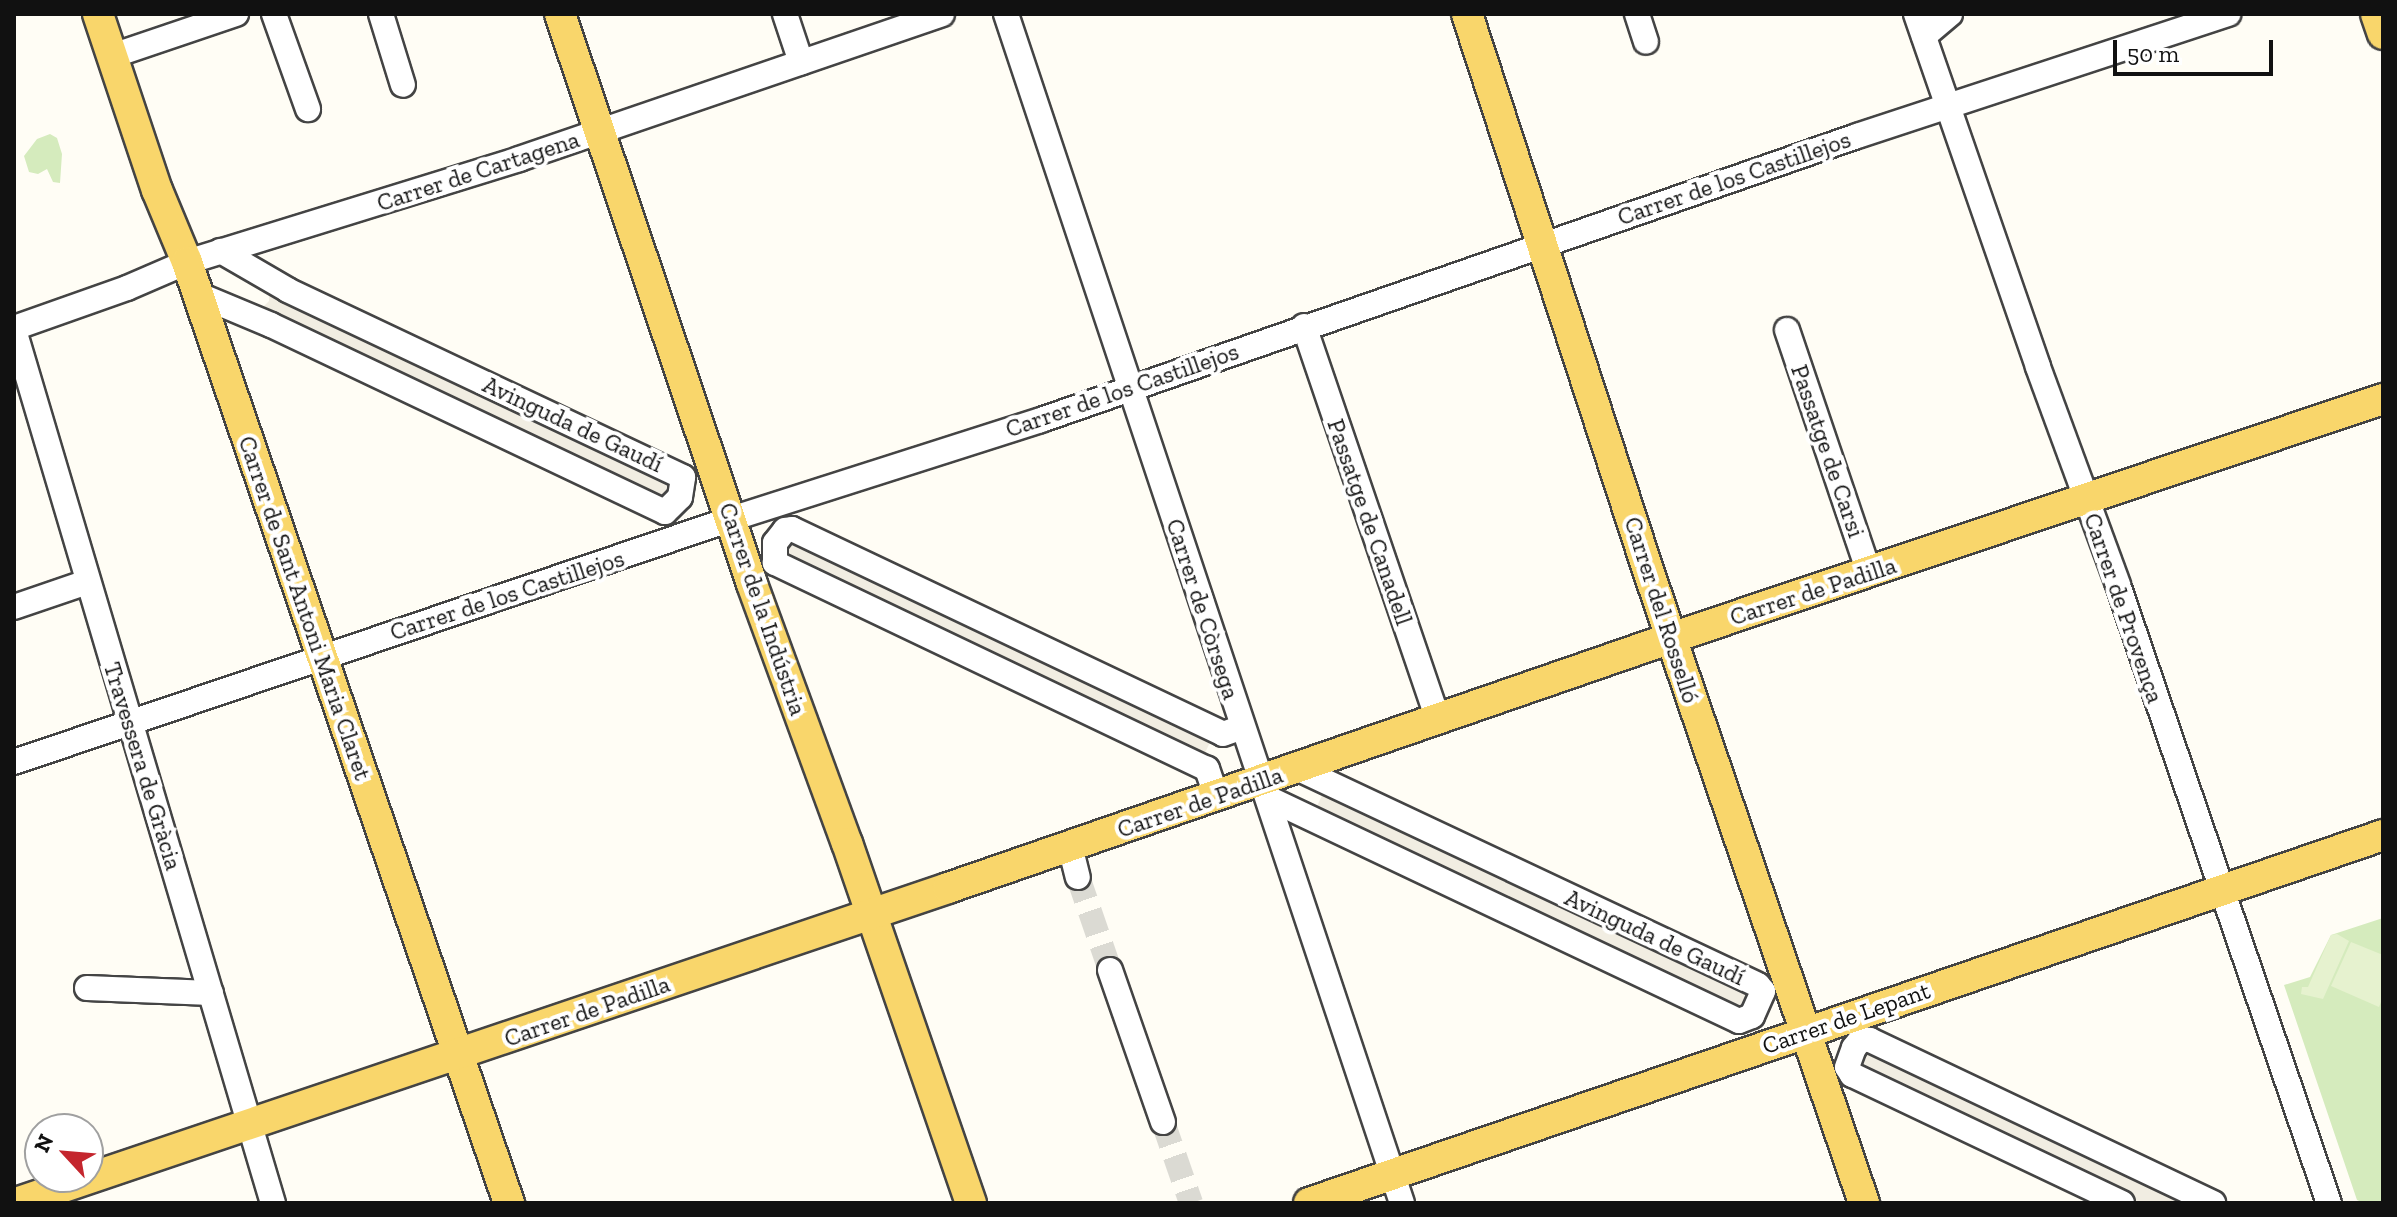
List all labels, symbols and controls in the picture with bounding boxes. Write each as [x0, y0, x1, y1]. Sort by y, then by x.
scale bar [2117, 24, 2277, 74]
text: 50 m [2127, 39, 2179, 68]
street label: Carrer de Cartagena [373, 125, 583, 217]
street label: Carrer de los Castillejos [1614, 125, 1854, 231]
street label: Carrer de los Castillejos [1002, 337, 1242, 443]
street label: Passatge de Carsi [1785, 361, 1871, 541]
street label: Avinguda de Gaudí [478, 370, 668, 478]
street label: Passatge de Canadell [1321, 415, 1419, 629]
street label: Carrer de Sant Antoni Maria Claret [232, 432, 378, 784]
street label: Carrer de la Indústria [713, 499, 813, 719]
street label: Carrer de Provença [2078, 509, 2170, 707]
street label: Carrer del Rosselló [1618, 513, 1706, 707]
street label: Carrer de Còrsega [1160, 515, 1246, 703]
street label: Carrer de los Castillejos [386, 543, 628, 647]
street label: Carrer de Padilla [1726, 551, 1900, 631]
street label: Travessera de Gràcia [98, 659, 188, 873]
street label: Carrer de Padilla [1113, 760, 1287, 844]
street label: Avinguda de Gaudí [1560, 883, 1750, 991]
street label: Carrer de Padilla [500, 969, 674, 1053]
street label: Carrer de Lepant [1758, 976, 1934, 1060]
north arrow [24, 1113, 104, 1193]
text: N [28, 1130, 60, 1157]

